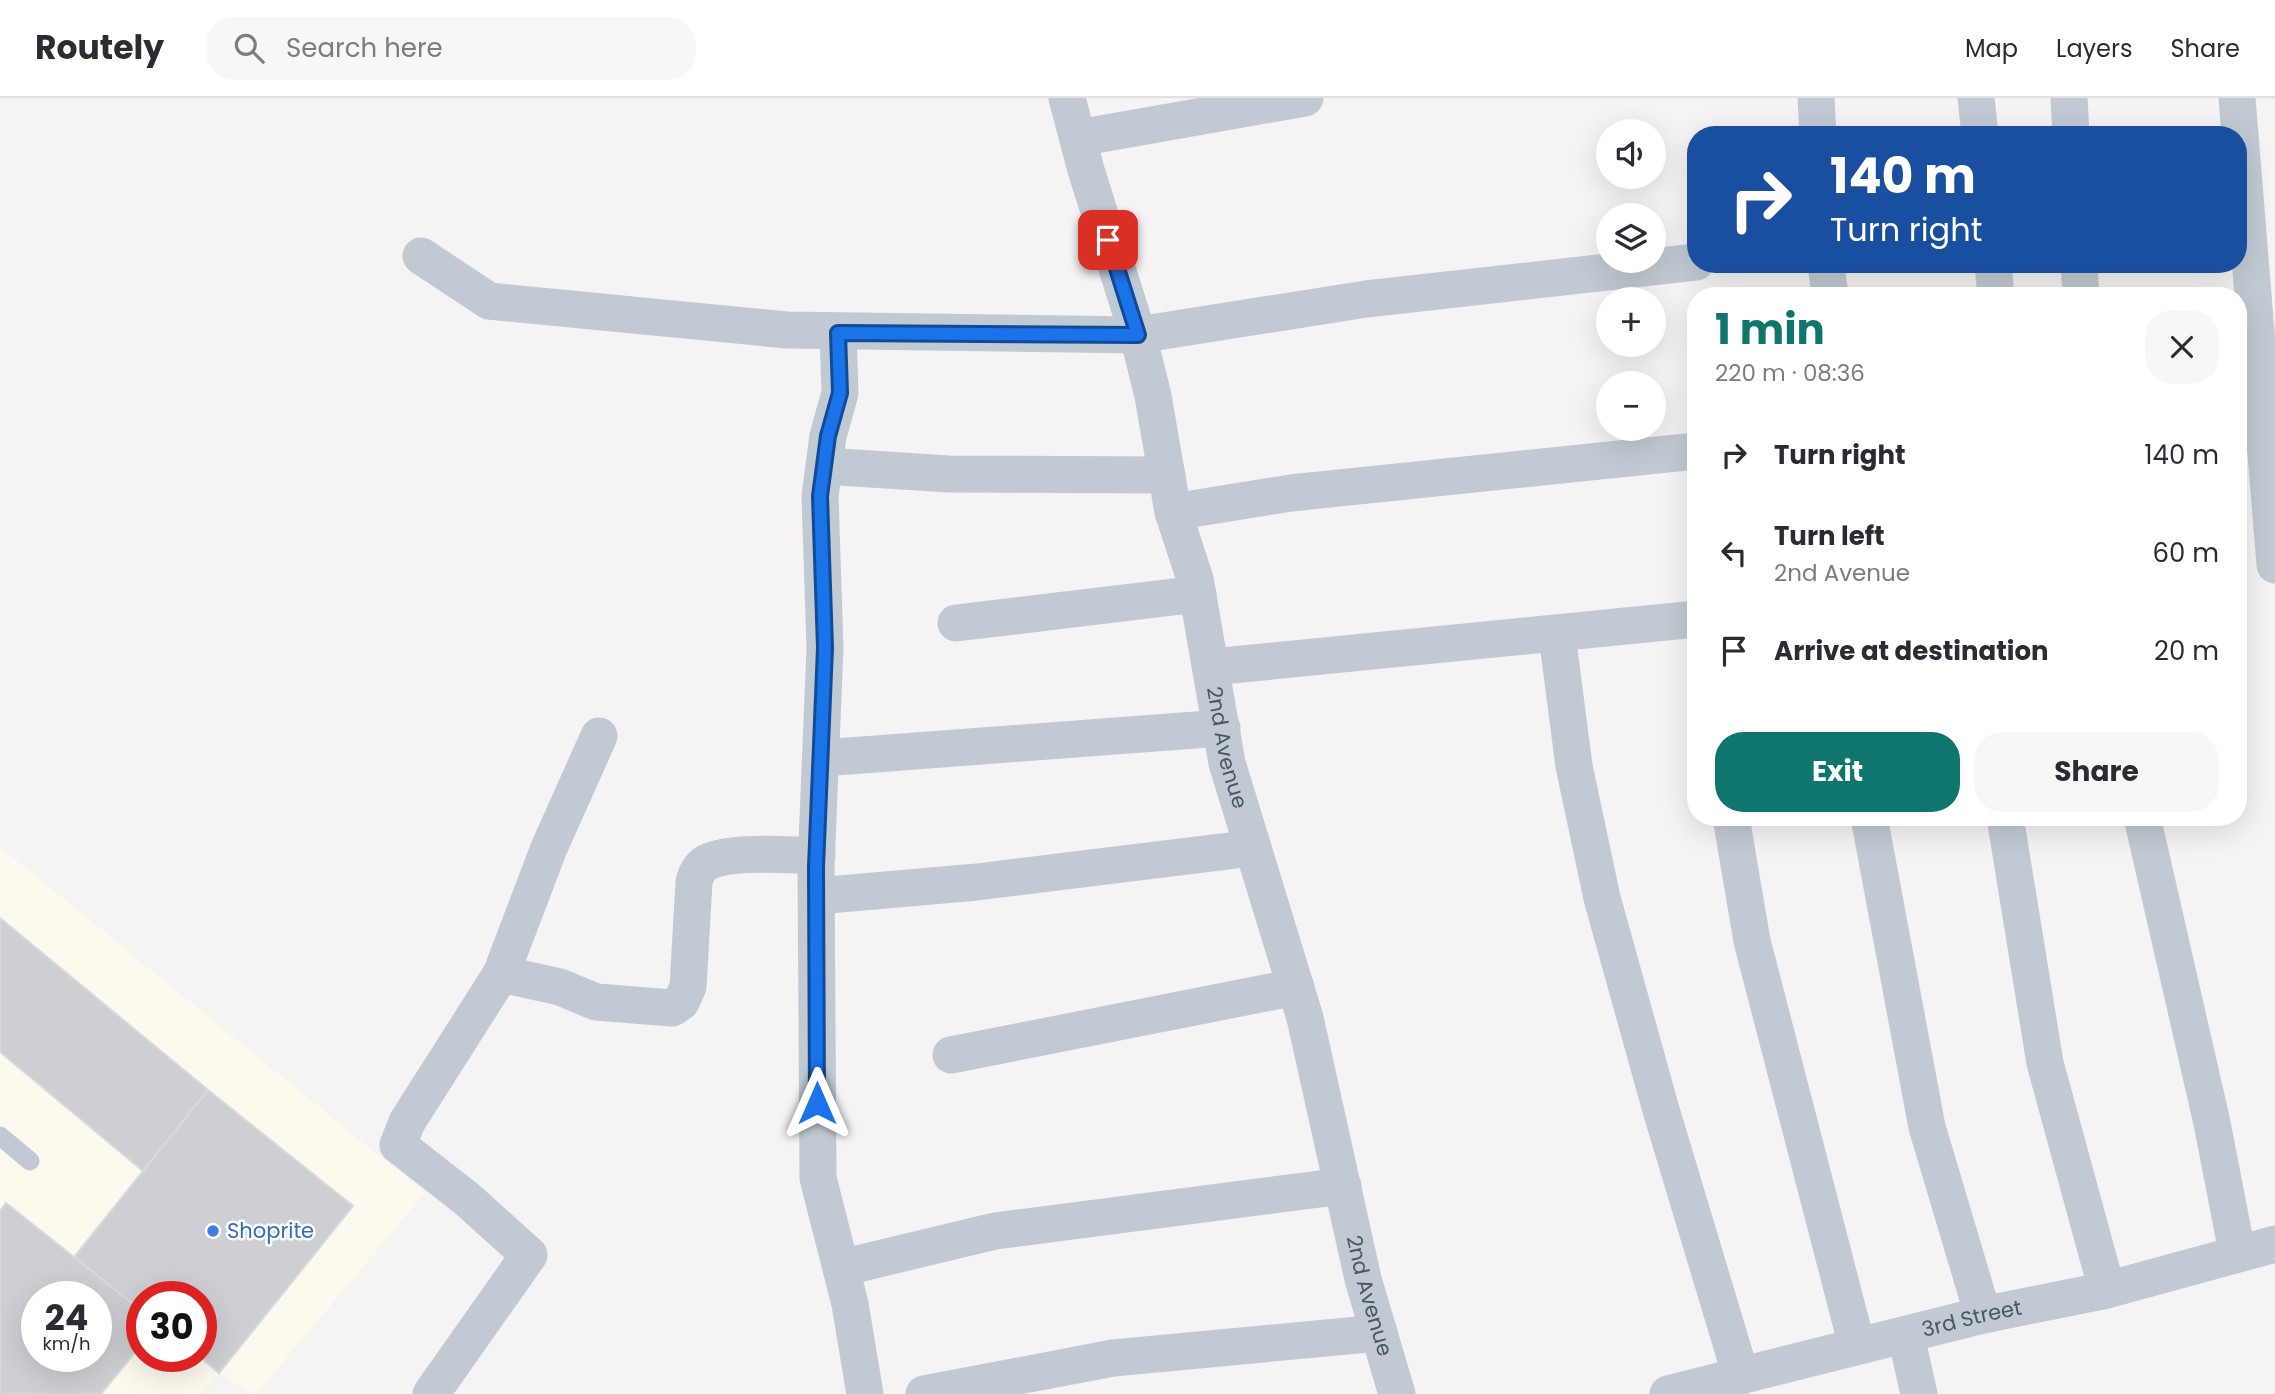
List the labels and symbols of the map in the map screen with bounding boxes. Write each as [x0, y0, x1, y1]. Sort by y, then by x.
pin [1078, 210, 1138, 270]
street label: 2nd Avenue [1200, 684, 1255, 812]
position arrow [780, 1066, 854, 1140]
place label: Shoprite [227, 1216, 314, 1245]
marker: Shoprite [205, 1223, 221, 1239]
street label: 2nd Avenue [1340, 1232, 1400, 1360]
speed limit sign: 30 [126, 1281, 217, 1372]
street label: 3rd Street [1919, 1293, 2024, 1344]

